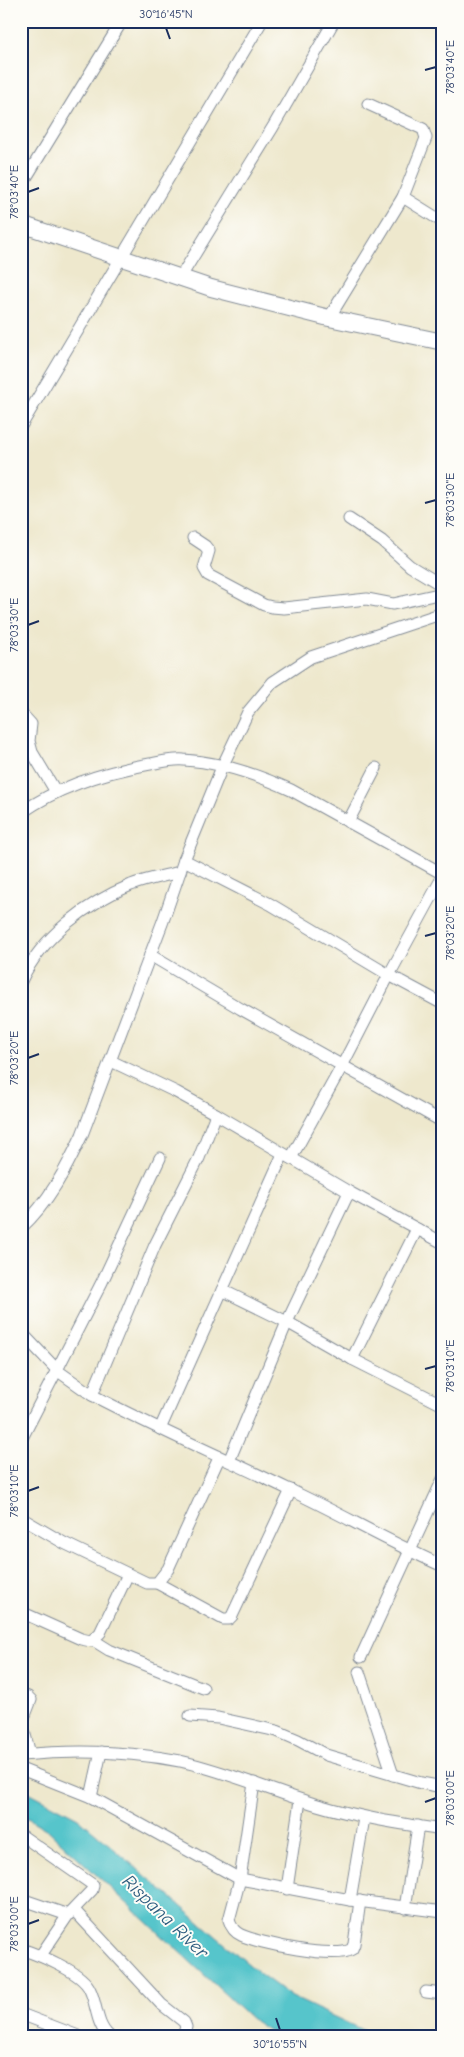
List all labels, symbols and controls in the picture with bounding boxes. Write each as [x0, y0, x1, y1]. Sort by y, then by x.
text: 30°16'45"N [139, 7, 193, 21]
text: 78°03'40"E [443, 40, 457, 94]
text: 78°03'40"E [7, 165, 21, 219]
text: 78°03'30"E [443, 473, 457, 527]
text: 78°03'30"E [7, 598, 21, 652]
text: 78°03'20"E [443, 906, 457, 960]
text: 78°03'20"E [7, 1031, 21, 1085]
text: 78°03'10"E [443, 1339, 457, 1393]
text: 78°03'10"E [7, 1464, 21, 1518]
text: 78°03'00"E [443, 1770, 457, 1826]
water label: Rispana River [118, 1870, 214, 1964]
text: 78°03'00"E [7, 1896, 21, 1952]
text: 30°16'55"N [253, 2037, 307, 2051]

